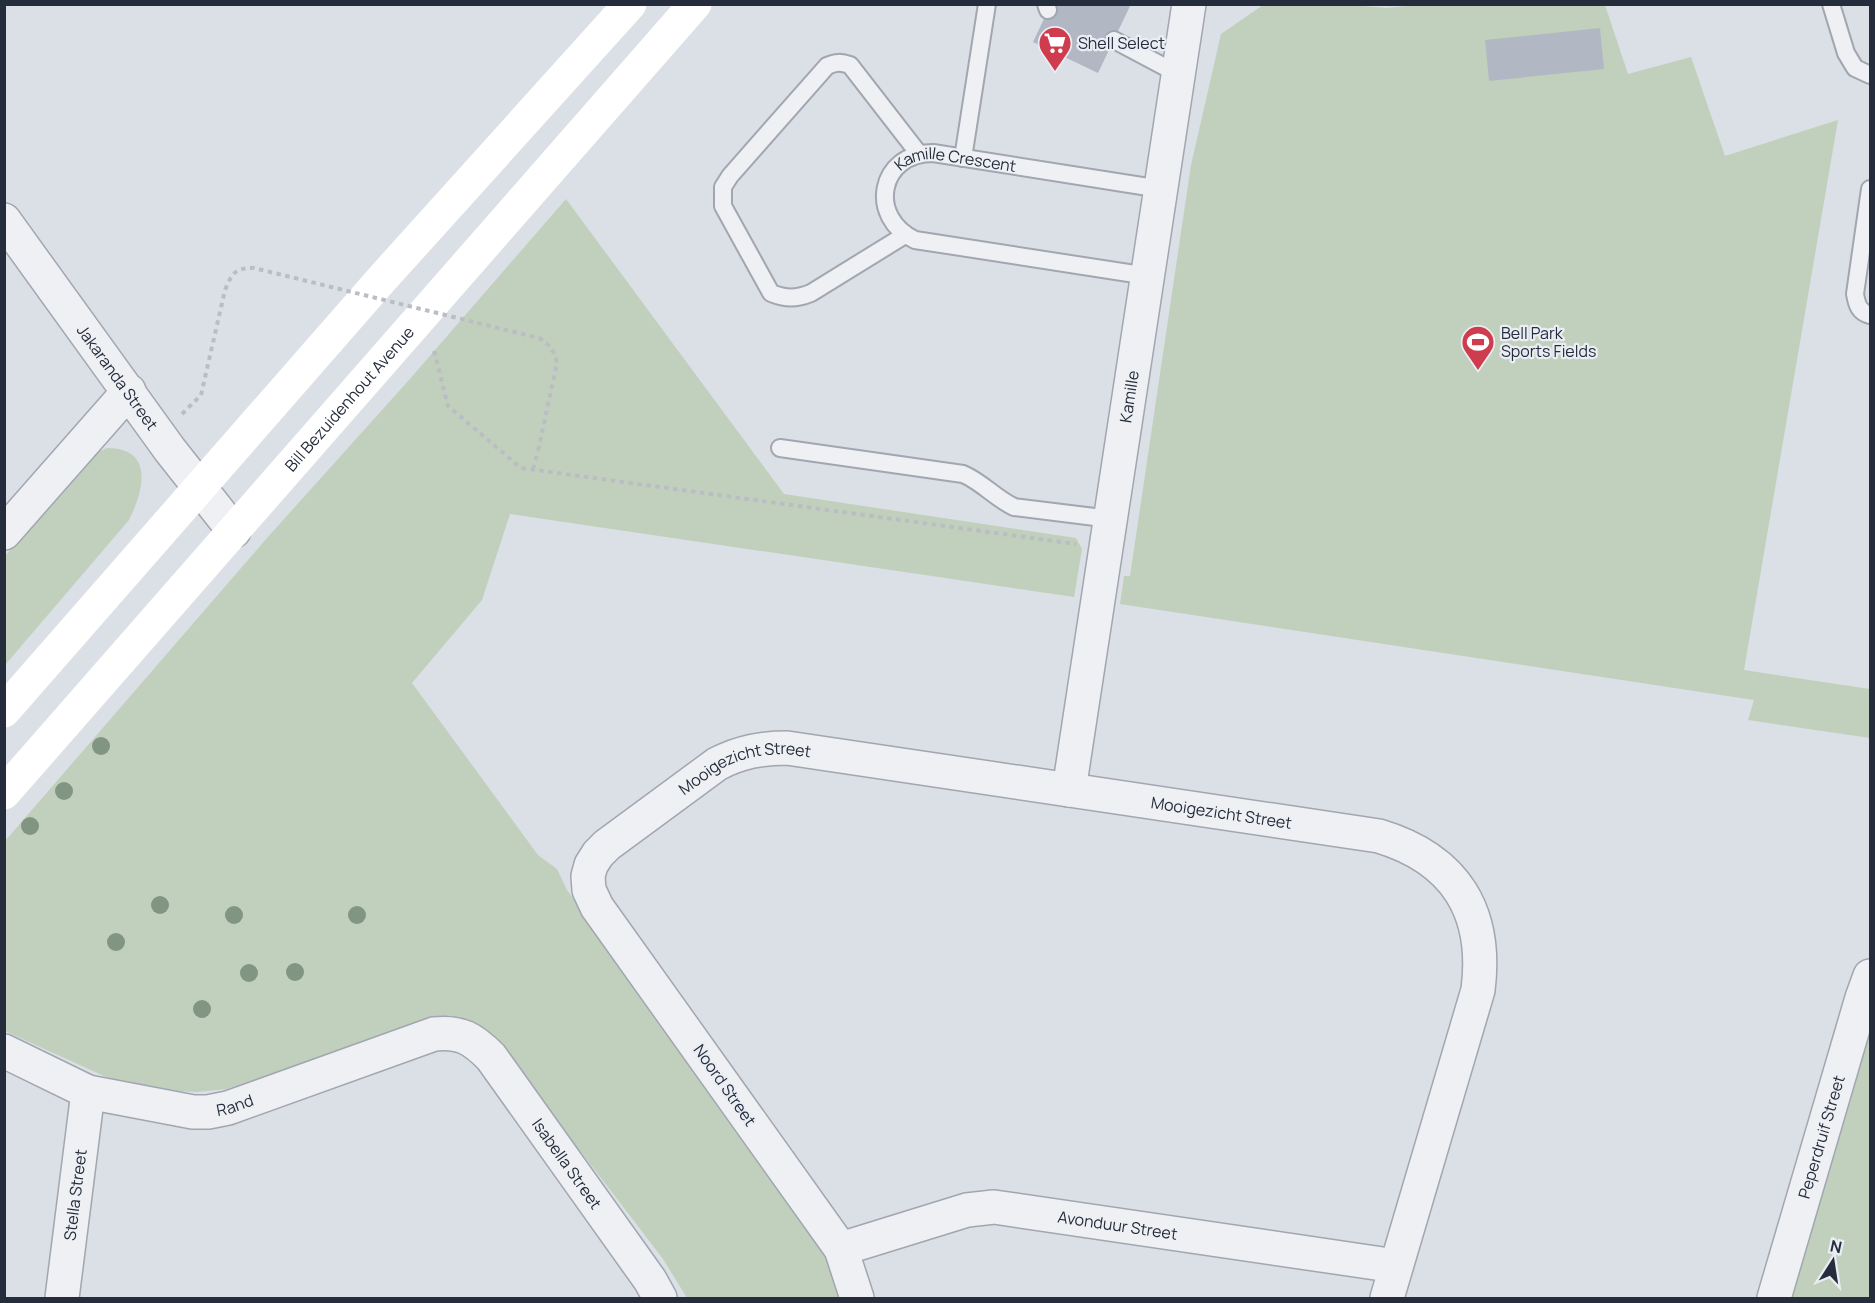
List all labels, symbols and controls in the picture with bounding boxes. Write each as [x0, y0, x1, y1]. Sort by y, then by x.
supermarket icon: Shell Select [1037, 25, 1073, 72]
place label: Shell Select [1078, 32, 1165, 54]
street label: Kamille Crescent [889, 142, 1018, 177]
street label: Jakaranda Street [72, 320, 163, 435]
street label: Bill Bezuidenhout Avenue [280, 321, 419, 476]
place label: Bell Park Sports Fields [1501, 322, 1596, 362]
sports icon: Bell Park Sports Fields [1460, 324, 1496, 371]
street label: Kamille [1114, 369, 1144, 424]
street label: Mooigezicht Street [674, 737, 813, 800]
street label: Mooigezicht Street [1149, 791, 1293, 834]
street label: Noord Street [689, 1040, 761, 1130]
street label: Peperdruif Street [1793, 1072, 1850, 1201]
street label: Rand [214, 1089, 256, 1121]
street label: Isabella Street [527, 1114, 607, 1213]
street label: Stella Street [58, 1148, 92, 1242]
street label: Avonduur Street [1056, 1205, 1179, 1245]
north arrow [1803, 1231, 1863, 1291]
text: N [1828, 1234, 1844, 1258]

